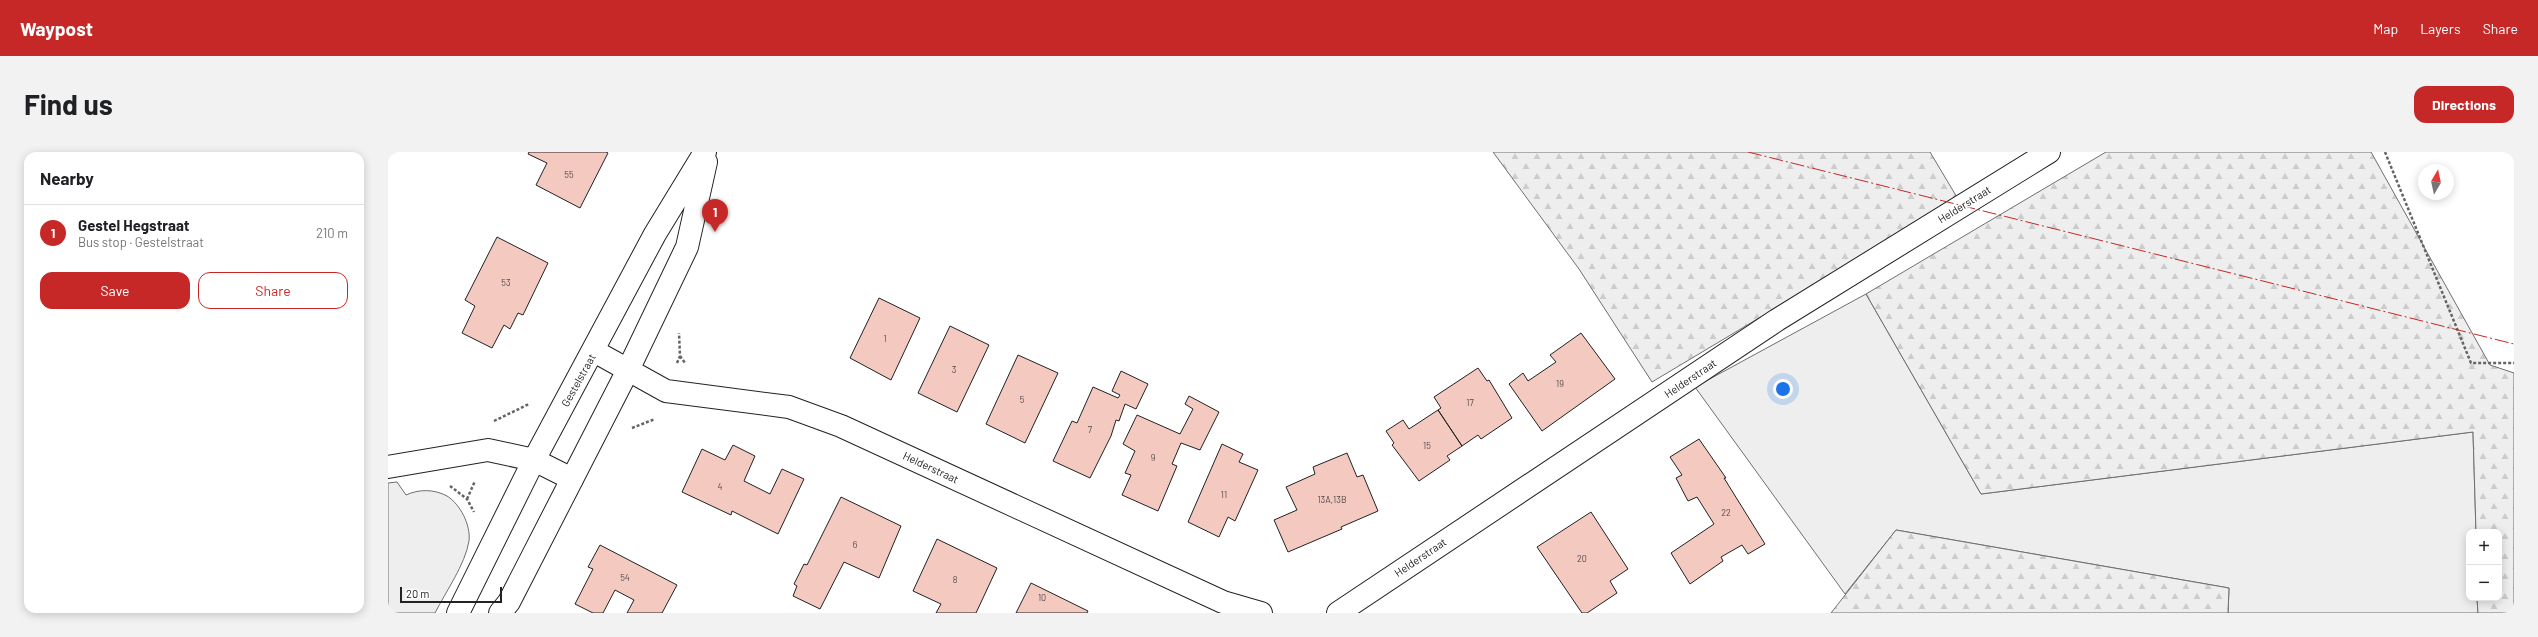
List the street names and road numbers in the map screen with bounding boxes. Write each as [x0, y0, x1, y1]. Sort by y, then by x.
street label: Helderstraat [1935, 183, 1993, 225]
street label: Gestelstraat [558, 351, 598, 409]
street label: Helderstraat [1662, 356, 1718, 400]
street label: Helderstraat [901, 448, 961, 486]
street label: Helderstraat [1392, 535, 1448, 579]

